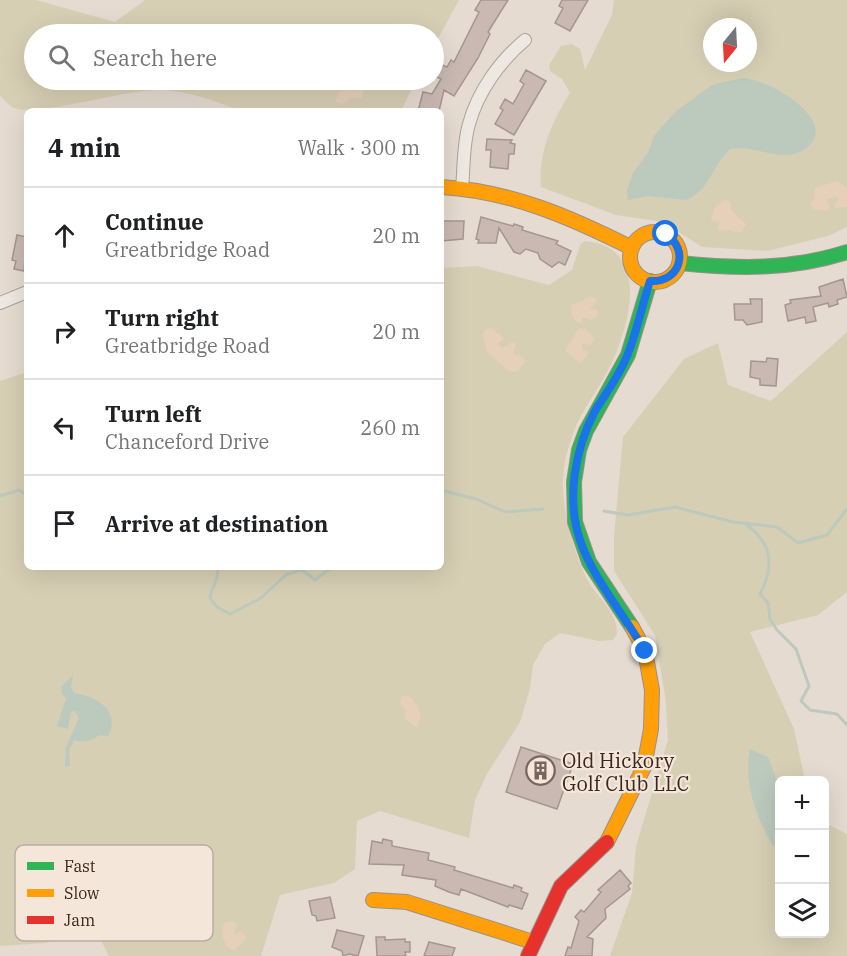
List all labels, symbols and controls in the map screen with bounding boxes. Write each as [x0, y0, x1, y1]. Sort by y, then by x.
north arrow [703, 18, 757, 72]
search box [24, 24, 444, 90]
icon: search [45, 41, 78, 74]
text: Search here [93, 43, 217, 72]
text: 4 min [48, 130, 121, 164]
text: Walk · 300 m [298, 134, 420, 161]
text: Continue [105, 207, 204, 236]
icon: ahead [48, 219, 81, 252]
route start [652, 220, 678, 246]
text: 20 m [372, 222, 420, 249]
text: Greatbridge Road [105, 236, 270, 263]
text: Turn right [105, 303, 219, 332]
icon: right [48, 315, 81, 348]
text: 20 m [372, 318, 420, 345]
text: Greatbridge Road [105, 332, 270, 359]
text: Turn left [105, 399, 201, 428]
icon: left [48, 411, 81, 444]
text: 260 m [360, 414, 420, 441]
text: Chanceford Drive [105, 428, 269, 455]
icon: arrive [48, 507, 81, 540]
text: Arrive at destination [105, 509, 328, 538]
route end [631, 637, 657, 663]
place label: Old Hickory Golf Club LLC [562, 747, 690, 797]
building icon: Old Hickory Golf Club LLC [525, 755, 557, 787]
map controls [775, 776, 829, 938]
button: + [775, 776, 829, 830]
button: − [775, 830, 829, 884]
legend [15, 845, 213, 941]
text: Fast [64, 856, 96, 876]
text: Slow [64, 883, 100, 903]
button: layers [775, 884, 829, 938]
text: Jam [64, 910, 95, 930]

